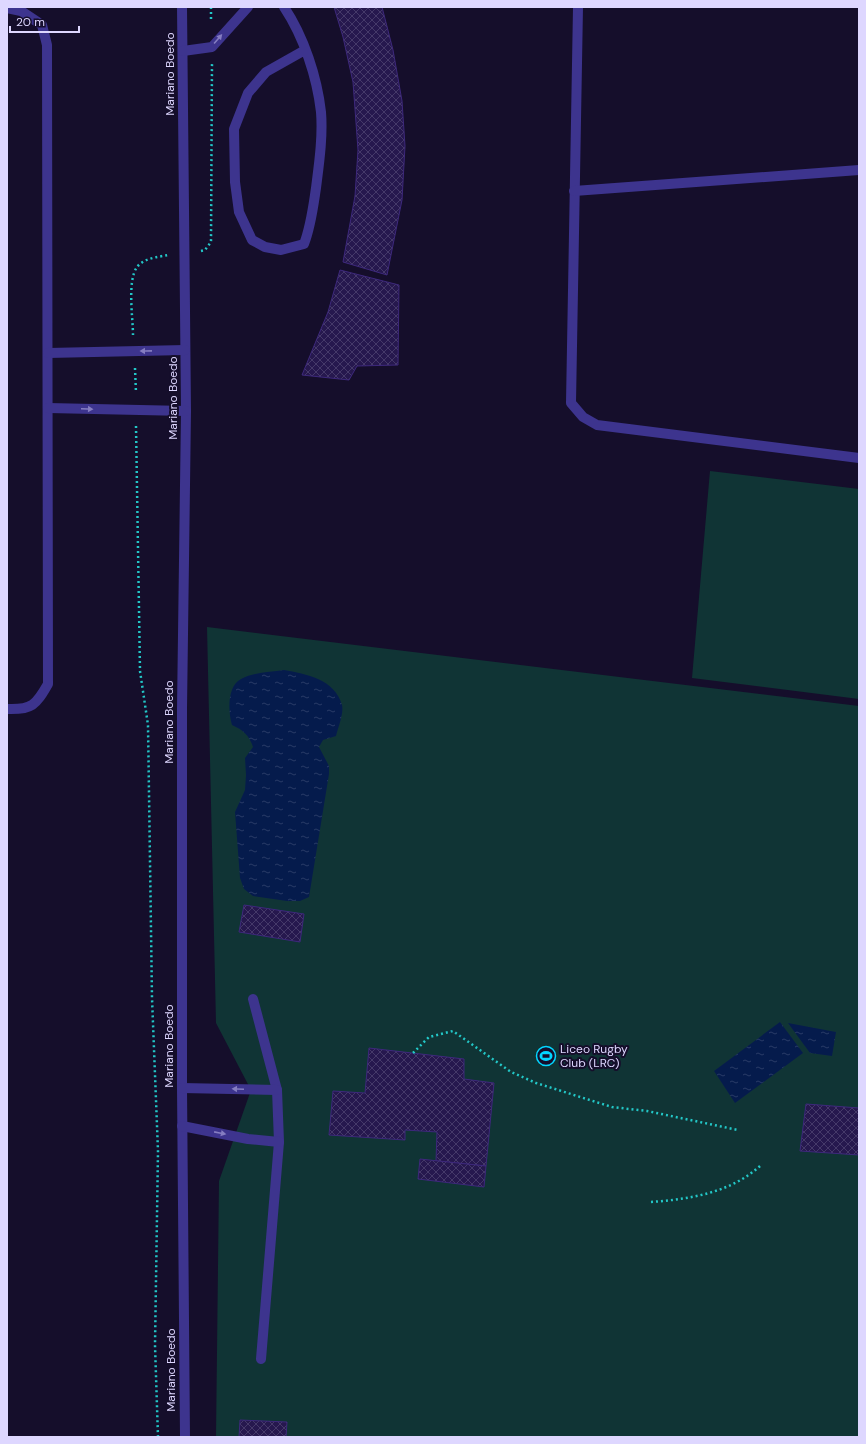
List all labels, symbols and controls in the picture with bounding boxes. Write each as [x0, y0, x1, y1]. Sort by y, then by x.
scale bar [10, 8, 79, 34]
text: 20 m [16, 14, 45, 30]
street label: Mariano Boedo [162, 32, 178, 116]
one-way arrow [214, 34, 223, 44]
one-way arrow [140, 347, 152, 354]
street label: Mariano Boedo [165, 356, 181, 440]
one-way arrow [81, 406, 94, 412]
street label: Mariano Boedo [161, 680, 177, 764]
street label: Mariano Boedo [161, 1004, 177, 1088]
place label: Liceo Rugby Club (LRC) [560, 1041, 628, 1071]
sports icon: Liceo Rugby Club (LRC) [535, 1045, 557, 1067]
one-way arrow [232, 1086, 244, 1093]
one-way arrow [214, 1130, 226, 1136]
street label: Mariano Boedo [163, 1328, 179, 1412]

